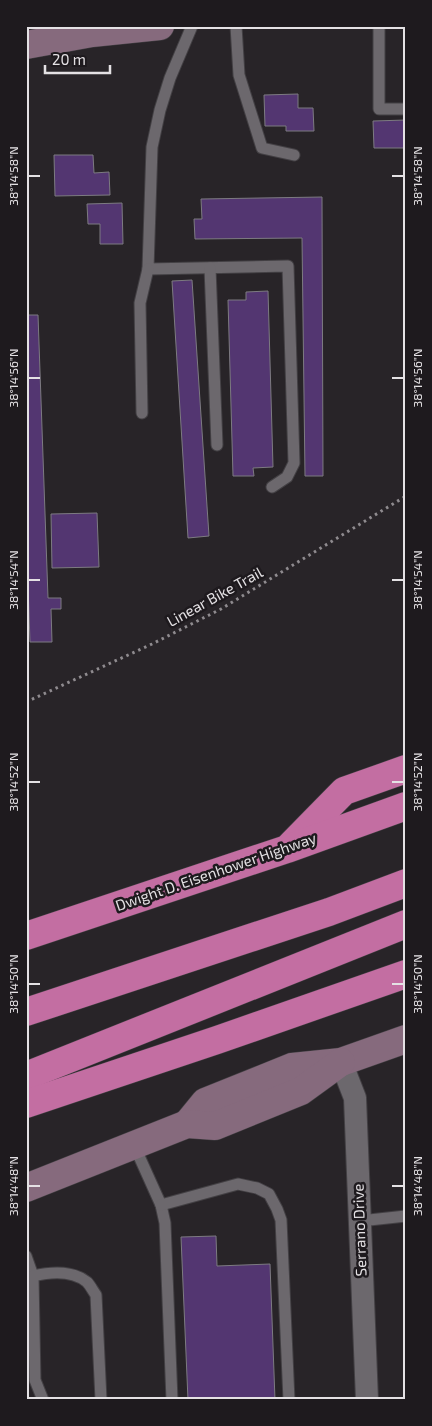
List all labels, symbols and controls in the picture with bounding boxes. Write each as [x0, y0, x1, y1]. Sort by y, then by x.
scale bar [45, 42, 110, 74]
text: 20 m [52, 50, 86, 68]
text: 38°14'58"N [6, 146, 20, 206]
text: 38°14'58"N [410, 146, 424, 206]
text: 38°14'56"N [6, 349, 20, 407]
text: 38°14'56"N [410, 349, 424, 407]
text: 38°14'54"N [6, 550, 20, 610]
text: 38°14'54"N [410, 550, 424, 610]
street label: Linear Bike Trail [163, 562, 266, 630]
text: 38°14'52"N [6, 753, 20, 811]
text: 38°14'52"N [410, 753, 424, 811]
street label: Dwight D. Eisenhower Highway [113, 828, 319, 914]
text: 38°14'50"N [6, 954, 20, 1014]
text: 38°14'50"N [410, 954, 424, 1014]
text: 38°14'48"N [6, 1156, 20, 1216]
text: 38°14'48"N [410, 1156, 424, 1216]
street label: Serrano Drive [348, 1183, 370, 1277]

